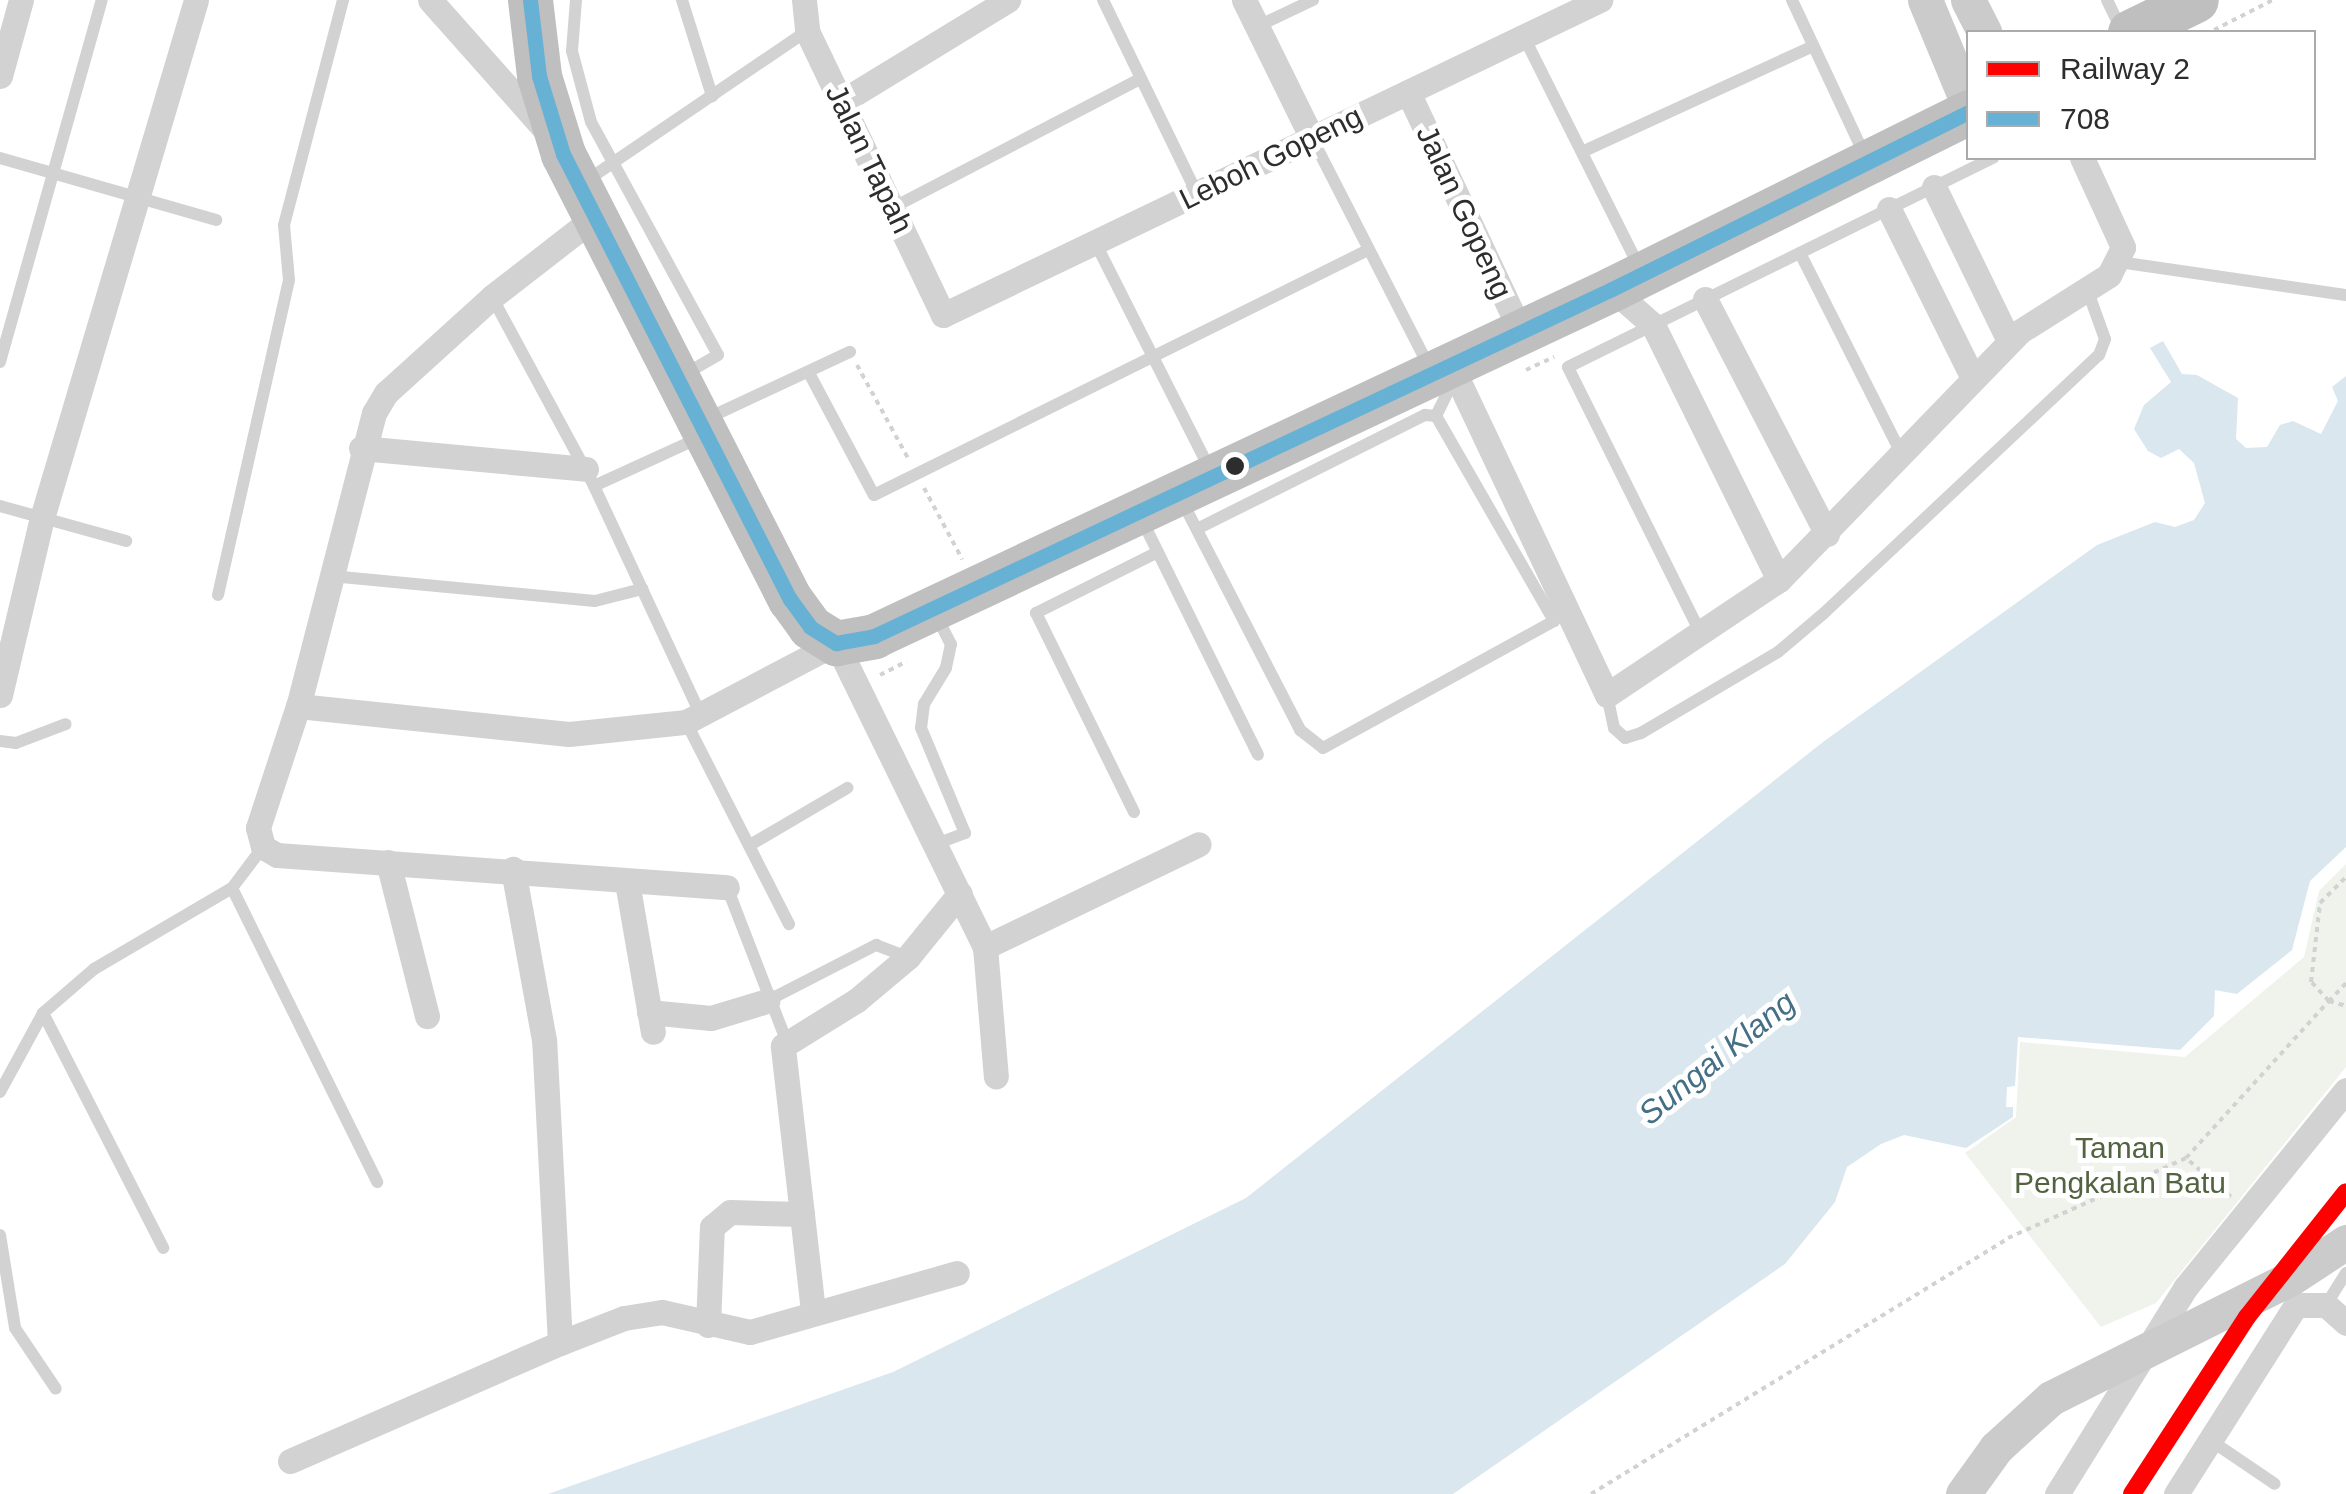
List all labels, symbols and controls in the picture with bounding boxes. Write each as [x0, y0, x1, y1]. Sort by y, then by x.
legend [1966, 30, 2316, 160]
text: Railway 2 [2060, 52, 2190, 85]
street label: Jalan Tapah [817, 78, 921, 240]
street label: Leboh Gopeng [1174, 98, 1368, 218]
text: 708 [2060, 102, 2110, 135]
street label: Jalan Gopeng [1408, 120, 1520, 304]
unlabelled marker [1225, 456, 1245, 476]
water label: Sungai Klang [1631, 983, 1803, 1133]
park label: Taman Pengkalan Batu [2014, 1130, 2226, 1200]

